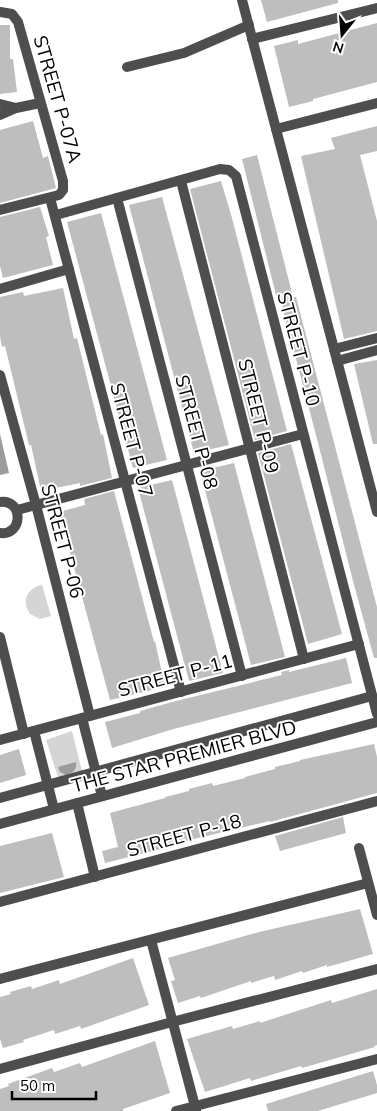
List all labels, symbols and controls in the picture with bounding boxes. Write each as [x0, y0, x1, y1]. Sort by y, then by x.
north arrow [317, 10, 367, 60]
street label: STREET P-07A [28, 33, 88, 166]
text: N [331, 37, 346, 58]
street label: STREET P-10 [272, 289, 326, 409]
street label: STREET P-09 [233, 356, 285, 476]
street label: STREET P-08 [170, 372, 224, 492]
street label: STREET P-07 [105, 380, 159, 500]
street label: STREET P-06 [36, 481, 90, 601]
street label: STREET P-11 [115, 648, 235, 702]
street label: THE STAR PREMIER BLVD [69, 714, 299, 798]
street label: STREET P-18 [124, 808, 244, 862]
scale bar [12, 1068, 96, 1100]
text: 50 m [20, 1076, 55, 1095]

